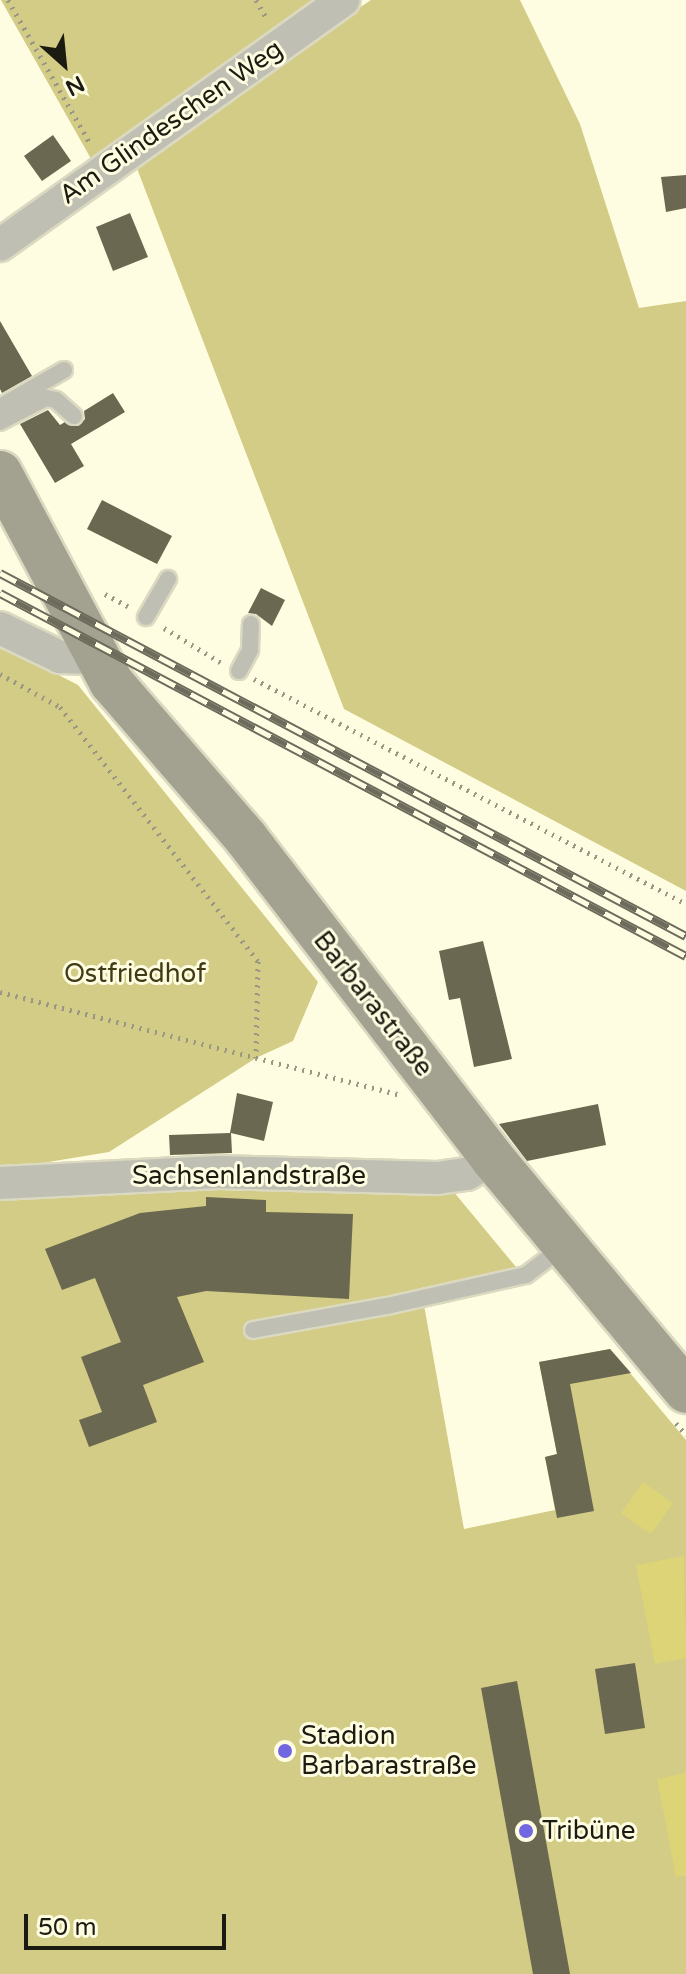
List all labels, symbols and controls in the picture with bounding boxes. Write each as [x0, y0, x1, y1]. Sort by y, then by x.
north arrow [24, 24, 104, 104]
street label: Am Glindeschen Weg [53, 33, 289, 211]
text: N [61, 70, 89, 101]
street label: Barbarastraße [307, 925, 439, 1083]
park label: Ostfriedhof [64, 958, 206, 990]
street label: Sachsenlandstraße [132, 1160, 366, 1192]
place label: Stadion Barbarastraße [301, 1720, 477, 1782]
marker: Stadion Barbarastraße [276, 1742, 294, 1760]
place label: Tribüne [542, 1815, 635, 1847]
marker: Tribüne [517, 1822, 535, 1840]
scale bar [28, 1898, 230, 1948]
text: 50 m [38, 1913, 96, 1942]

